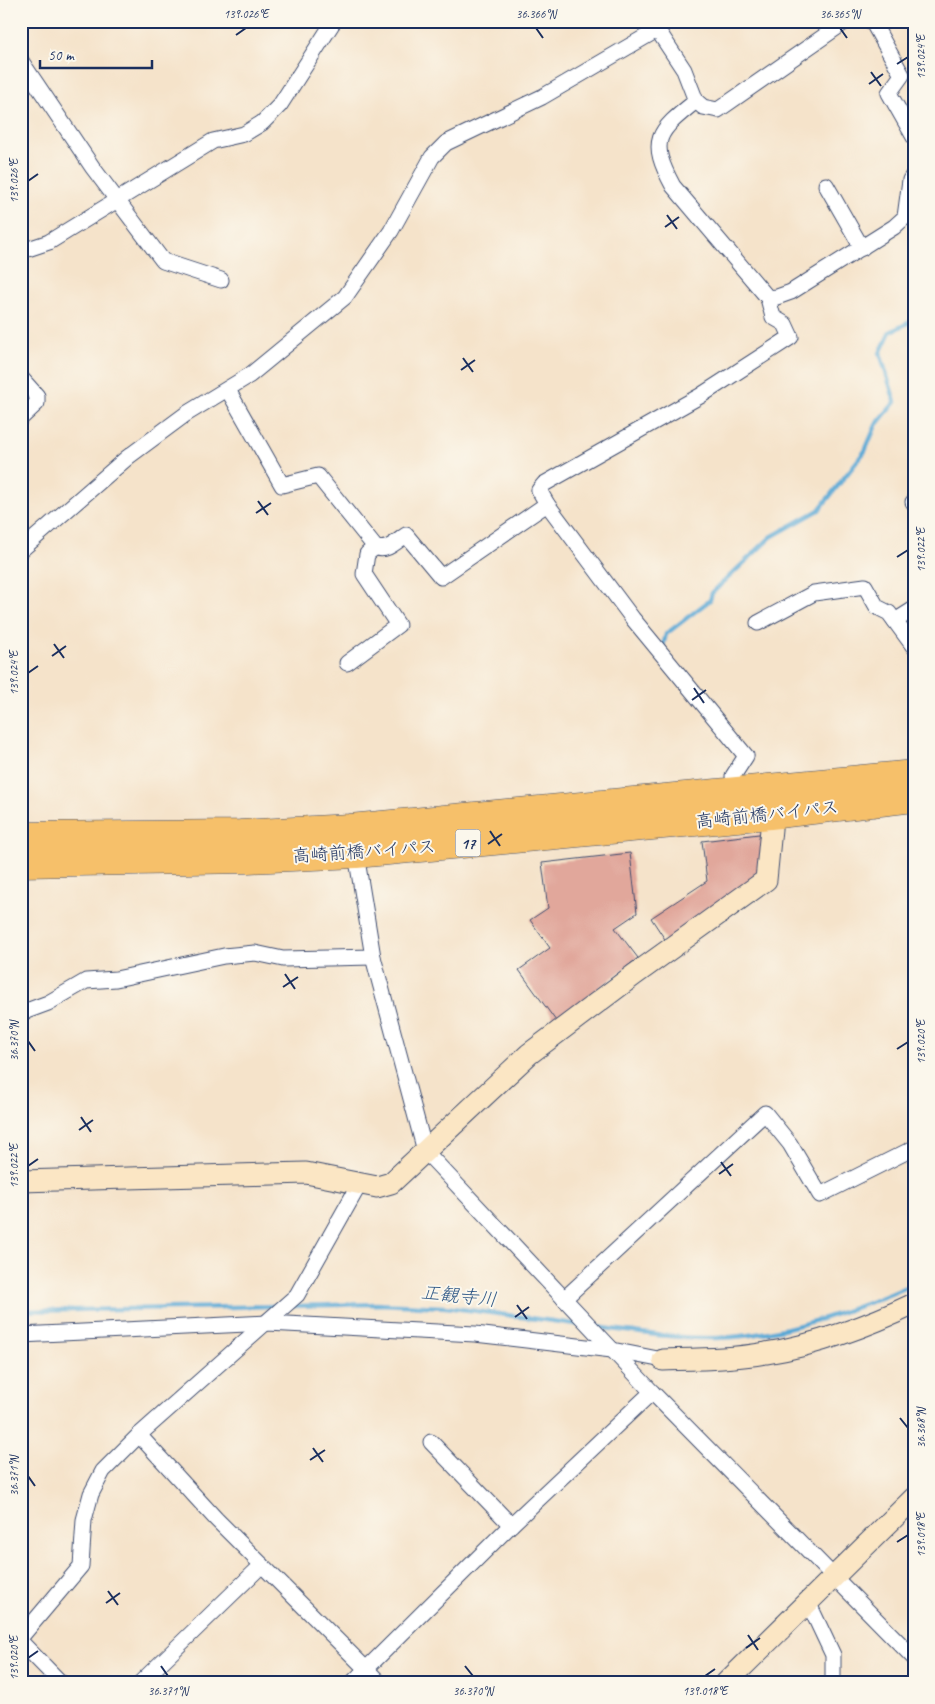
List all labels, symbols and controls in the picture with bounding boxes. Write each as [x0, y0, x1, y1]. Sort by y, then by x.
text: 139.026°E [224, 6, 270, 22]
text: 36.366°N [516, 6, 558, 22]
text: 36.365°N [820, 6, 862, 22]
text: 139.024°E [913, 33, 929, 79]
scale bar [40, 38, 152, 70]
text: 50 m [48, 46, 75, 65]
text: 139.026°E [6, 157, 22, 203]
text: 139.022°E [913, 526, 929, 572]
text: 139.024°E [6, 649, 22, 695]
street label: 高崎前橋バイパス [694, 796, 840, 832]
road number: 17 [456, 830, 480, 856]
street label: 高崎前橋バイパス [292, 835, 436, 867]
text: 139.020°E [913, 1018, 929, 1064]
text: 36.370°N [6, 1019, 22, 1061]
text: 139.022°E [6, 1142, 22, 1188]
water label: 正観寺川 [420, 1280, 498, 1312]
text: 36.368°N [913, 1406, 929, 1448]
text: 36.371°N [6, 1454, 22, 1496]
text: 139.018°E [913, 1511, 929, 1557]
text: 139.020°E [6, 1634, 22, 1680]
text: 36.371°N [148, 1683, 190, 1699]
text: 36.370°N [453, 1683, 495, 1699]
text: 139.018°E [683, 1683, 729, 1699]

